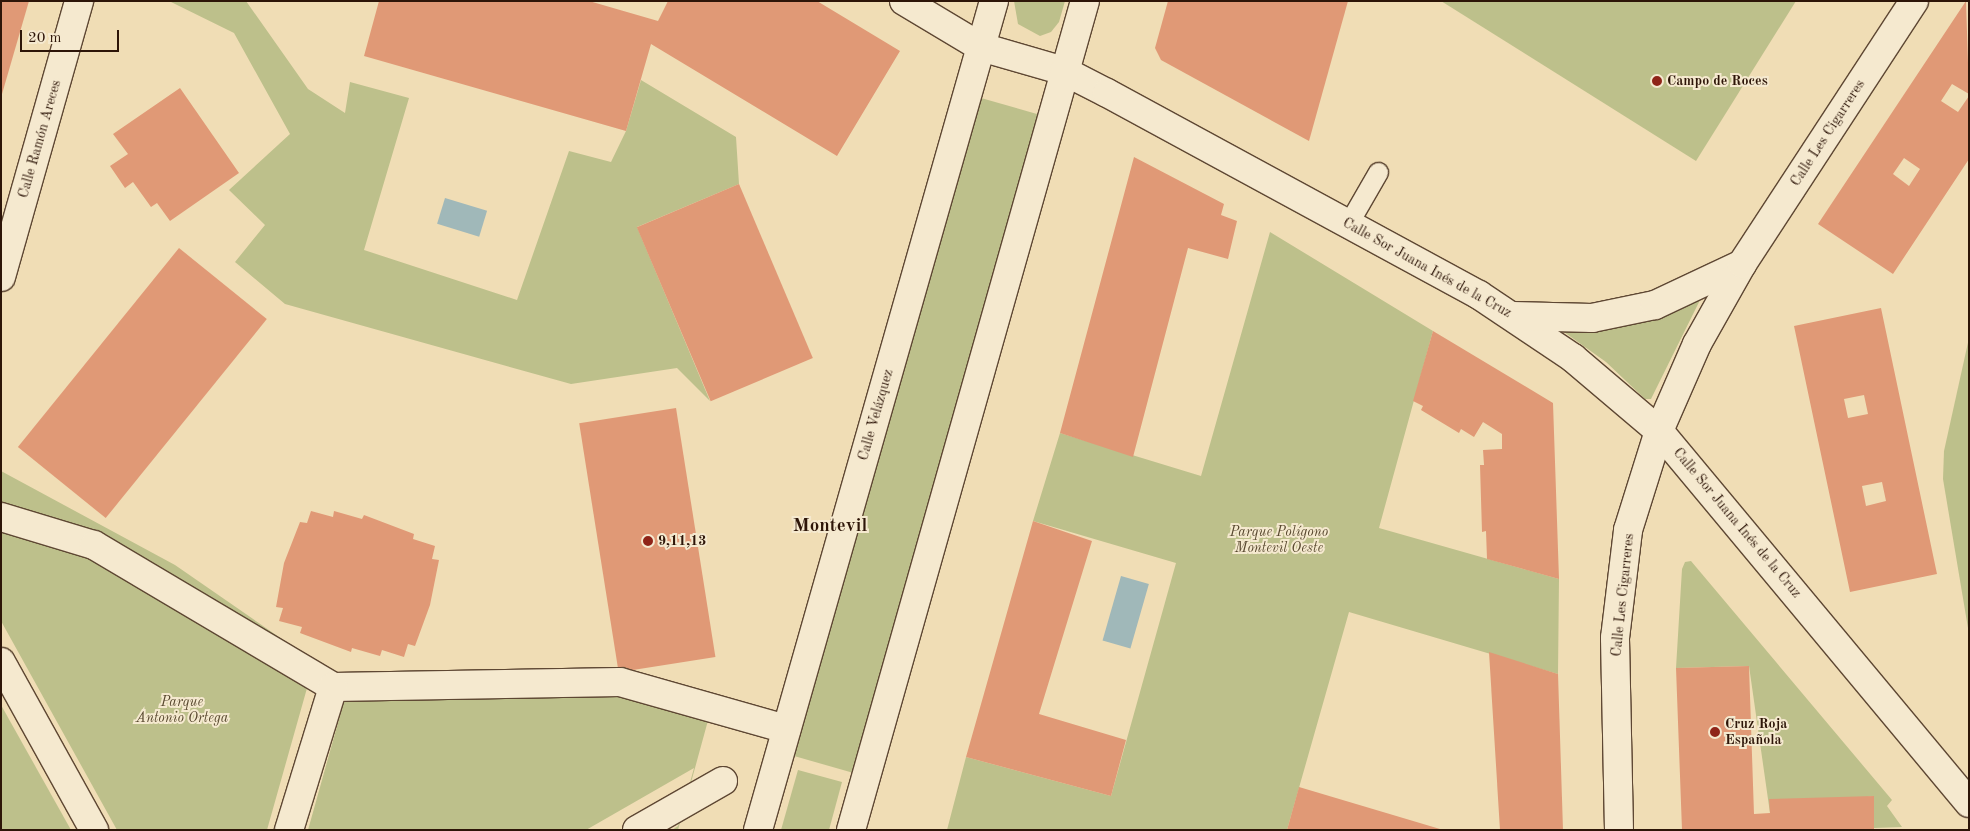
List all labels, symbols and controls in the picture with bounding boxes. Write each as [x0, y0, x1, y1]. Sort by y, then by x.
scale bar [22, 20, 121, 52]
text: 20 m [28, 31, 62, 46]
place label: Campo de Roces [1667, 73, 1768, 89]
marker: Campo de Roces [1651, 75, 1663, 87]
street label: Calle Les Cigarreres [1787, 76, 1869, 190]
street label: Calle Ramón Areces [15, 78, 65, 200]
street label: Calle Sor Juana Inés de la Cruz [1340, 214, 1514, 322]
street label: Calle Velázquez [855, 367, 897, 463]
street label: Calle Sor Juana Inés de la Cruz [1669, 445, 1805, 601]
district label: Montevil [793, 516, 867, 538]
park label: Parque Polígono Montevil Oeste [1230, 524, 1328, 556]
place label: 9,11,13 [658, 533, 706, 549]
street label: Calle Les Cigarreres [1608, 533, 1638, 657]
marker: 9,11,13 [642, 535, 654, 547]
park label: Parque Antonio Ortega [136, 694, 228, 726]
place label: Cruz Roja Española [1725, 716, 1787, 749]
marker: Cruz Roja Española [1709, 726, 1721, 738]

